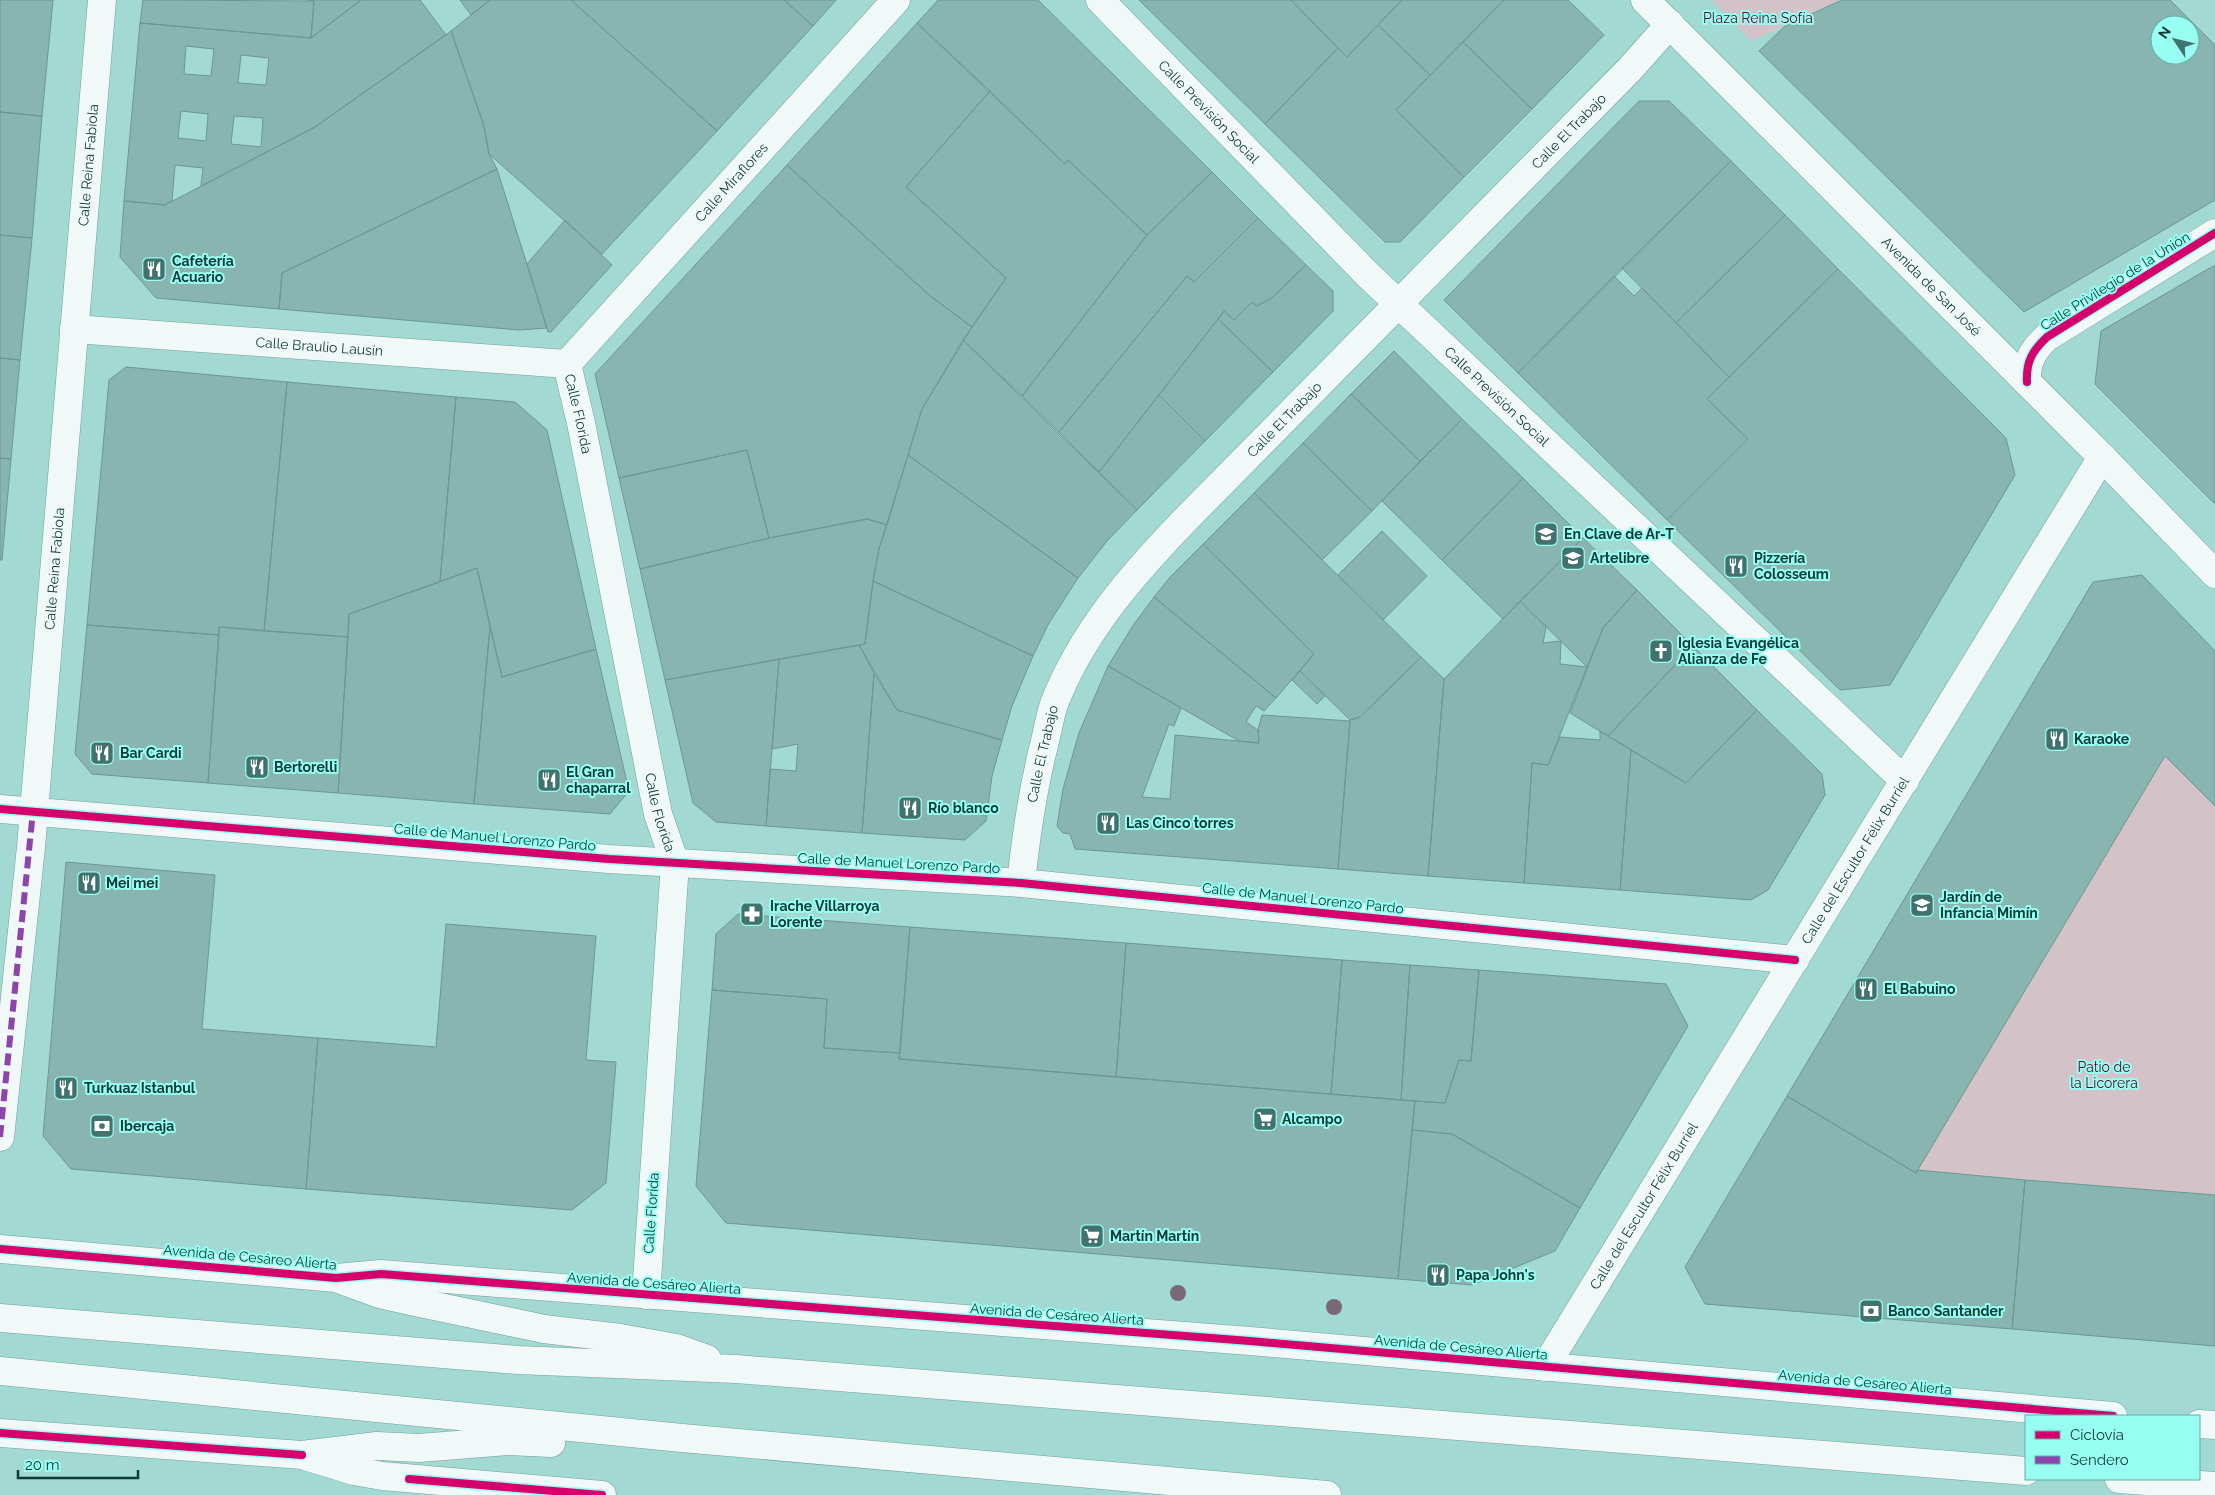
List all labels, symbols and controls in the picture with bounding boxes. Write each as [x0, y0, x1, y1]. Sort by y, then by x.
park label: Plaza Reina Sofía [1703, 10, 1813, 26]
north arrow [2150, 15, 2200, 65]
text: N [2155, 24, 2174, 42]
street label: Calle Previsión Social [1155, 57, 1263, 167]
street label: Calle El Trabajo [1528, 90, 1609, 172]
street label: Calle Reina Fabiola [75, 103, 101, 227]
street label: Calle Miraflores [692, 139, 771, 225]
street label: Calle Privilegio de la Unión [2037, 228, 2193, 334]
street label: Avenida de San José [1878, 233, 1984, 339]
place label: Cafetería Acuario [172, 253, 234, 285]
restaurant icon: Cafetería Acuario [141, 256, 167, 282]
street label: Calle Braulio Lausín [255, 334, 384, 359]
street label: Calle Previsión Social [1441, 343, 1553, 450]
street label: Calle Florida [562, 372, 595, 455]
street label: Calle El Trabajo [1244, 378, 1325, 460]
street label: Calle Reina Fabiola [41, 507, 67, 630]
school or university icon: En Clave de Ar-T [1533, 521, 1559, 547]
place label: En Clave de Ar-T [1564, 526, 1674, 542]
school or university icon: Artelibre [1560, 545, 1586, 571]
place label: Artelibre [1590, 550, 1650, 566]
place label: Pizzería Colosseum [1754, 550, 1829, 582]
restaurant icon: Pizzería Colosseum [1723, 553, 1749, 579]
place label: Iglesia Evangélica Alianza de Fe [1678, 635, 1799, 667]
church icon: Iglesia Evangélica Alianza de Fe [1648, 638, 1674, 664]
street label: Calle El Trabajo [1024, 703, 1061, 804]
restaurant icon: Karaoke [2044, 726, 2070, 752]
place label: Karaoke [2074, 731, 2130, 747]
restaurant icon: Bar Cardi [89, 740, 115, 766]
place label: Bar Cardi [120, 745, 182, 761]
restaurant icon: Bertorelli [244, 754, 270, 780]
place label: Bertorelli [274, 759, 337, 775]
place label: El Gran chaparral [566, 764, 631, 796]
restaurant icon: El Gran chaparral [536, 767, 562, 793]
street label: Calle Florida [642, 771, 679, 854]
street label: Calle del Escultor Félix Burriel [1798, 774, 1912, 947]
restaurant icon: Río blanco [897, 795, 923, 821]
place label: Río blanco [928, 800, 999, 816]
restaurant icon: Las Cinco torres [1095, 810, 1121, 836]
place label: Las Cinco torres [1126, 815, 1234, 831]
street label: Calle de Manuel Lorenzo Pardo [393, 820, 597, 854]
street label: Calle de Manuel Lorenzo Pardo [797, 850, 1001, 876]
restaurant icon: Mei mei [76, 870, 102, 896]
place label: Mei mei [106, 875, 158, 891]
street label: Calle de Manuel Lorenzo Pardo [1201, 879, 1405, 917]
place label: Jardín de Infancia Mimín [1940, 889, 2038, 921]
school or university icon: Jardín de Infancia Mimín [1909, 892, 1935, 918]
place label: Irache Villarroya Lorente [770, 898, 880, 930]
pharmacy icon: Irache Villarroya Lorente [739, 901, 765, 927]
restaurant icon: El Babuino [1853, 976, 1879, 1002]
place label: El Babuino [1884, 981, 1956, 997]
park label: Patio de la Licorera [2070, 1059, 2138, 1091]
restaurant icon: Turkuaz Istanbul [53, 1075, 79, 1101]
place label: Turkuaz Istanbul [84, 1080, 196, 1096]
supermarket icon: Alcampo [1252, 1106, 1278, 1132]
place label: Alcampo [1282, 1111, 1343, 1127]
bank icon: Ibercaja [89, 1113, 115, 1139]
place label: Ibercaja [120, 1118, 174, 1134]
street label: Calle del Escultor Félix Burriel [1586, 1119, 1701, 1292]
street label: Calle Florida [640, 1172, 662, 1254]
supermarket icon: Martín Martín [1079, 1223, 1105, 1249]
place label: Martín Martín [1110, 1228, 1199, 1244]
street label: Avenida de Cesáreo Alierta [162, 1241, 338, 1273]
restaurant icon: Papa John's [1425, 1262, 1451, 1288]
place label: Papa John's [1456, 1267, 1535, 1283]
street label: Avenida de Cesáreo Alierta [566, 1269, 742, 1297]
bank icon: Banco Santander [1858, 1298, 1884, 1324]
street label: Avenida de Cesáreo Alierta [969, 1300, 1145, 1328]
place label: Banco Santander [1888, 1303, 2004, 1319]
street label: Avenida de Cesáreo Alierta [1373, 1331, 1549, 1363]
street label: Avenida de Cesáreo Alierta [1777, 1366, 1953, 1398]
legend [2025, 1415, 2200, 1480]
text: Ciclovía [2070, 1426, 2124, 1444]
scale bar [18, 1448, 138, 1480]
text: Sendero [2070, 1451, 2129, 1469]
text: 20 m [25, 1456, 60, 1474]

